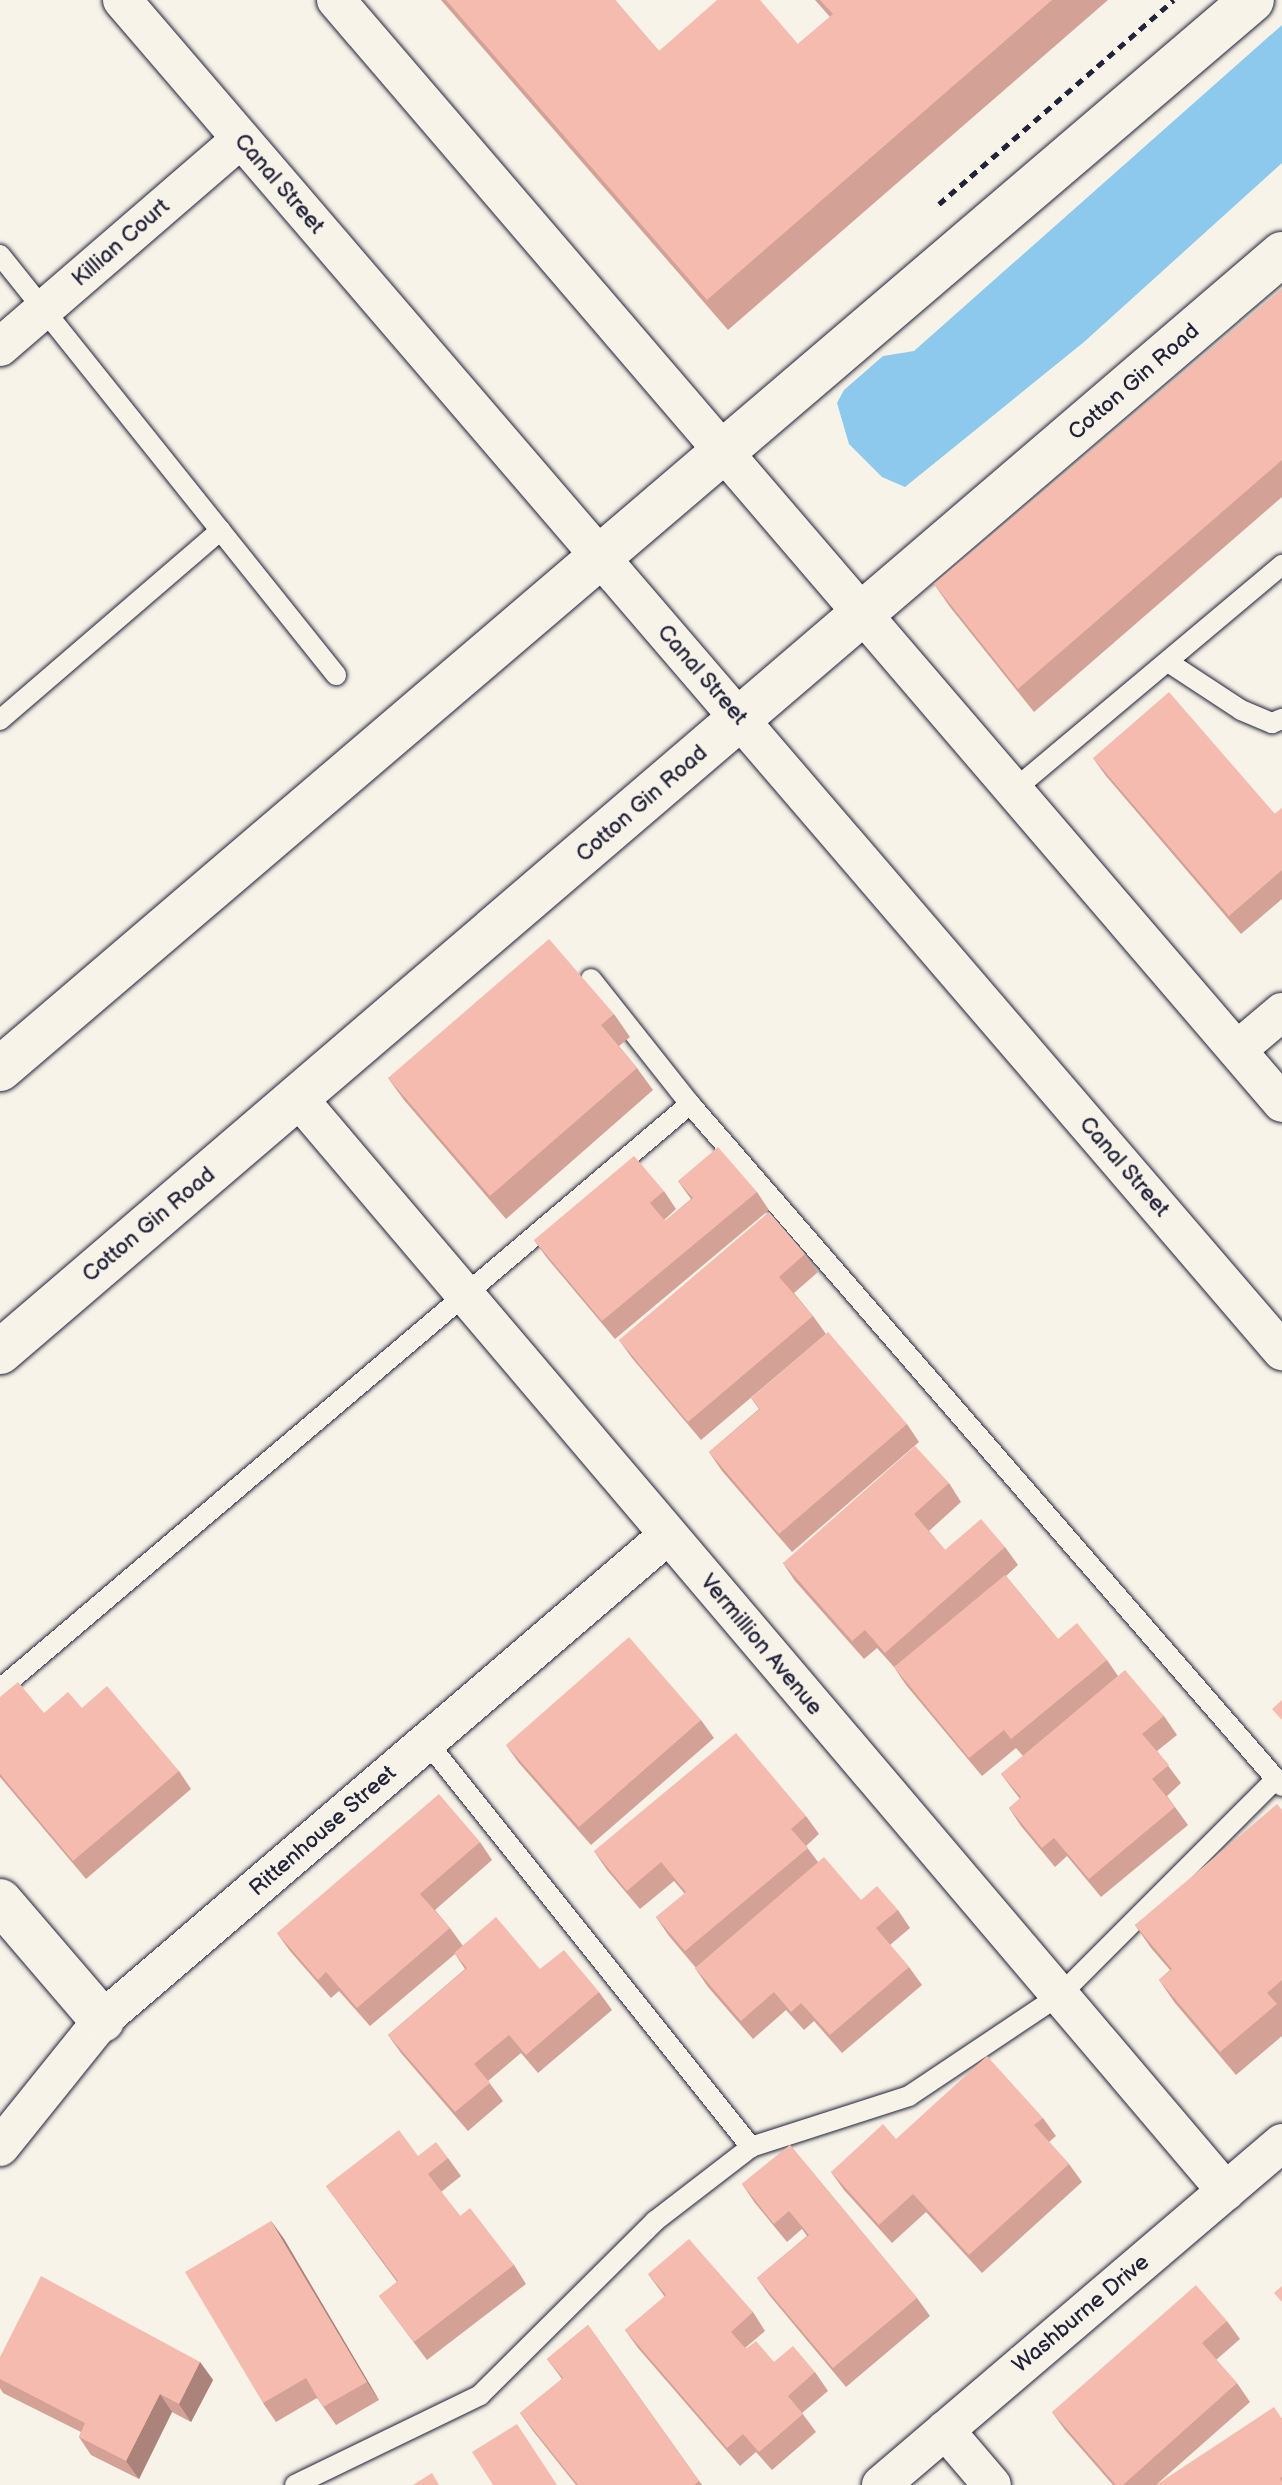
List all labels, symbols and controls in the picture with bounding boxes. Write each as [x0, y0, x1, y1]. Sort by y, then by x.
street label: Canal Street [228, 128, 330, 240]
street label: Killian Court [67, 194, 175, 292]
street label: Cotton Gin Road [1063, 318, 1205, 446]
street label: Canal Street [651, 619, 753, 731]
street label: Cotton Gin Road [571, 740, 713, 868]
street label: Canal Street [1073, 1111, 1175, 1223]
street label: Cotton Gin Road [77, 1162, 221, 1288]
street label: Vermillion Avenue [694, 1569, 828, 1721]
street label: Rittenhouse Street [244, 1760, 402, 1902]
street label: Washburne Drive [1007, 2249, 1155, 2379]

